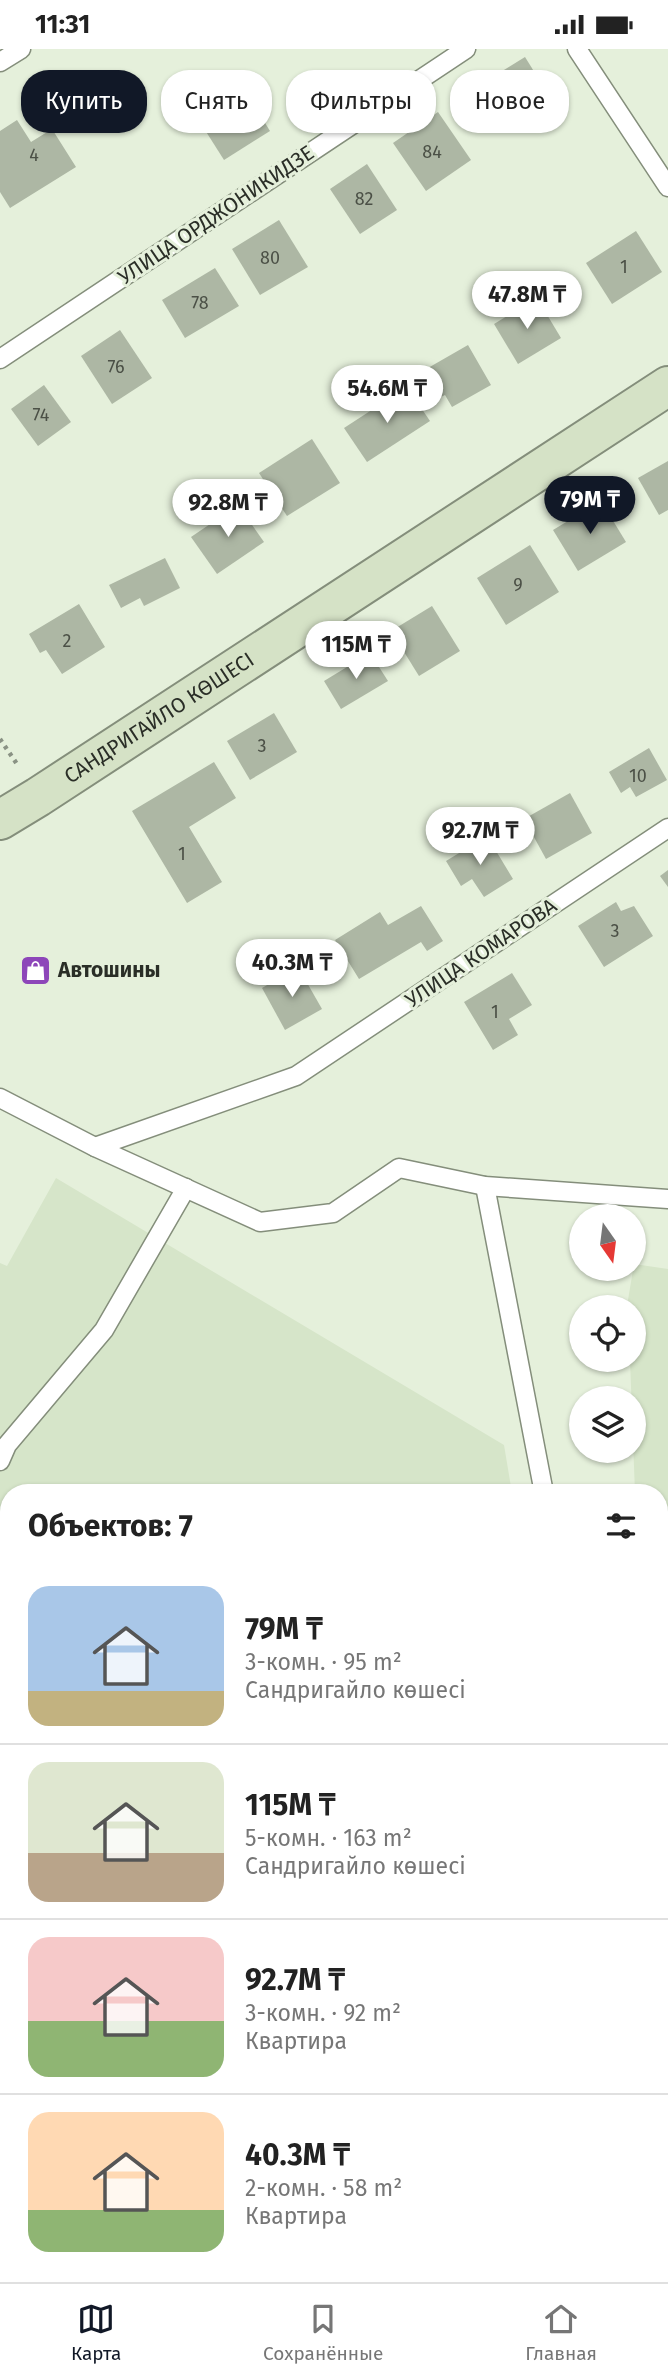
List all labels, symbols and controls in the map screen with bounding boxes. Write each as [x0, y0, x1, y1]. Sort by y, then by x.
text: 11:31 [35, 9, 90, 40]
chip: Купить [21, 70, 147, 133]
chip: Снять [161, 70, 272, 133]
chip: Фильтры [286, 70, 436, 133]
chip: Новое [450, 70, 569, 133]
street label: УЛИЦА ОРДЖОНИКИДЗЕ [113, 140, 319, 290]
house number: 84 [422, 141, 442, 163]
house number: 4 [29, 144, 39, 166]
house number: 82 [355, 188, 373, 210]
house number: 80 [260, 247, 280, 269]
house number: 1 [620, 256, 628, 278]
pin: 47.8M ₸ [462, 271, 592, 331]
text: 47.8M ₸ [488, 280, 566, 308]
house number: 78 [191, 292, 209, 314]
house number: 76 [107, 356, 125, 378]
pin: 54.6M ₸ [322, 365, 452, 425]
text: 54.6M ₸ [347, 374, 427, 402]
house number: 74 [33, 404, 50, 426]
pin: 79M ₸ [541, 477, 639, 536]
pin: 92.8M ₸ [163, 479, 293, 539]
text: 79M ₸ [560, 485, 620, 513]
text: 92.8M ₸ [188, 488, 268, 516]
house number: 9 [513, 574, 523, 596]
pin: 115M ₸ [299, 621, 413, 681]
house number: 2 [63, 630, 72, 652]
text: 115M ₸ [321, 630, 391, 658]
street label: САНДРИГАЙЛО КӨШЕСІ [59, 647, 259, 789]
house number: 3 [258, 735, 266, 757]
house number: 10 [629, 765, 647, 787]
pin: 92.7M ₸ [415, 807, 545, 867]
text: 92.7M ₸ [442, 816, 518, 844]
house number: 1 [178, 843, 186, 865]
street label: УЛИЦА КОМАРОВА [400, 893, 562, 1013]
house number: 3 [611, 920, 619, 942]
pin: 40.3M ₸ [227, 939, 357, 999]
text: 40.3M ₸ [252, 948, 332, 976]
shop icon: Автошины [18, 953, 52, 987]
place label: Автошины [57, 957, 160, 983]
house number: 1 [491, 1001, 499, 1023]
north arrow [569, 1204, 646, 1281]
map controls [569, 1204, 646, 1463]
button: locate [569, 1295, 646, 1372]
button: layers [569, 1386, 646, 1463]
icon: filters [602, 1507, 640, 1545]
text: Объектов: 7 [28, 1508, 193, 1544]
text: 79M ₸ [245, 1611, 323, 1647]
icon: home [84, 1614, 168, 1698]
text: 3-комн. · 95 m² [245, 1648, 402, 1676]
text: Сандригайло көшесі [245, 1676, 466, 1704]
text: 115M ₸ [245, 1787, 335, 1823]
icon: home [84, 1790, 168, 1874]
text: 5-комн. · 163 m² [245, 1824, 412, 1852]
text: Сандригайло көшесі [245, 1852, 466, 1880]
text: 92.7M ₸ [245, 1962, 345, 1998]
icon: home [84, 1965, 168, 2049]
text: 3-комн. · 92 m² [245, 1999, 401, 2027]
text: Квартира [245, 2027, 347, 2055]
text: 40.3M ₸ [245, 2137, 350, 2173]
icon: home [84, 2140, 168, 2224]
text: 2-комн. · 58 m² [245, 2174, 402, 2202]
text: Квартира [245, 2202, 347, 2230]
tab: Карта [71, 2300, 121, 2365]
tab: Сохранённые [263, 2300, 383, 2365]
tab: Главная [525, 2300, 597, 2365]

